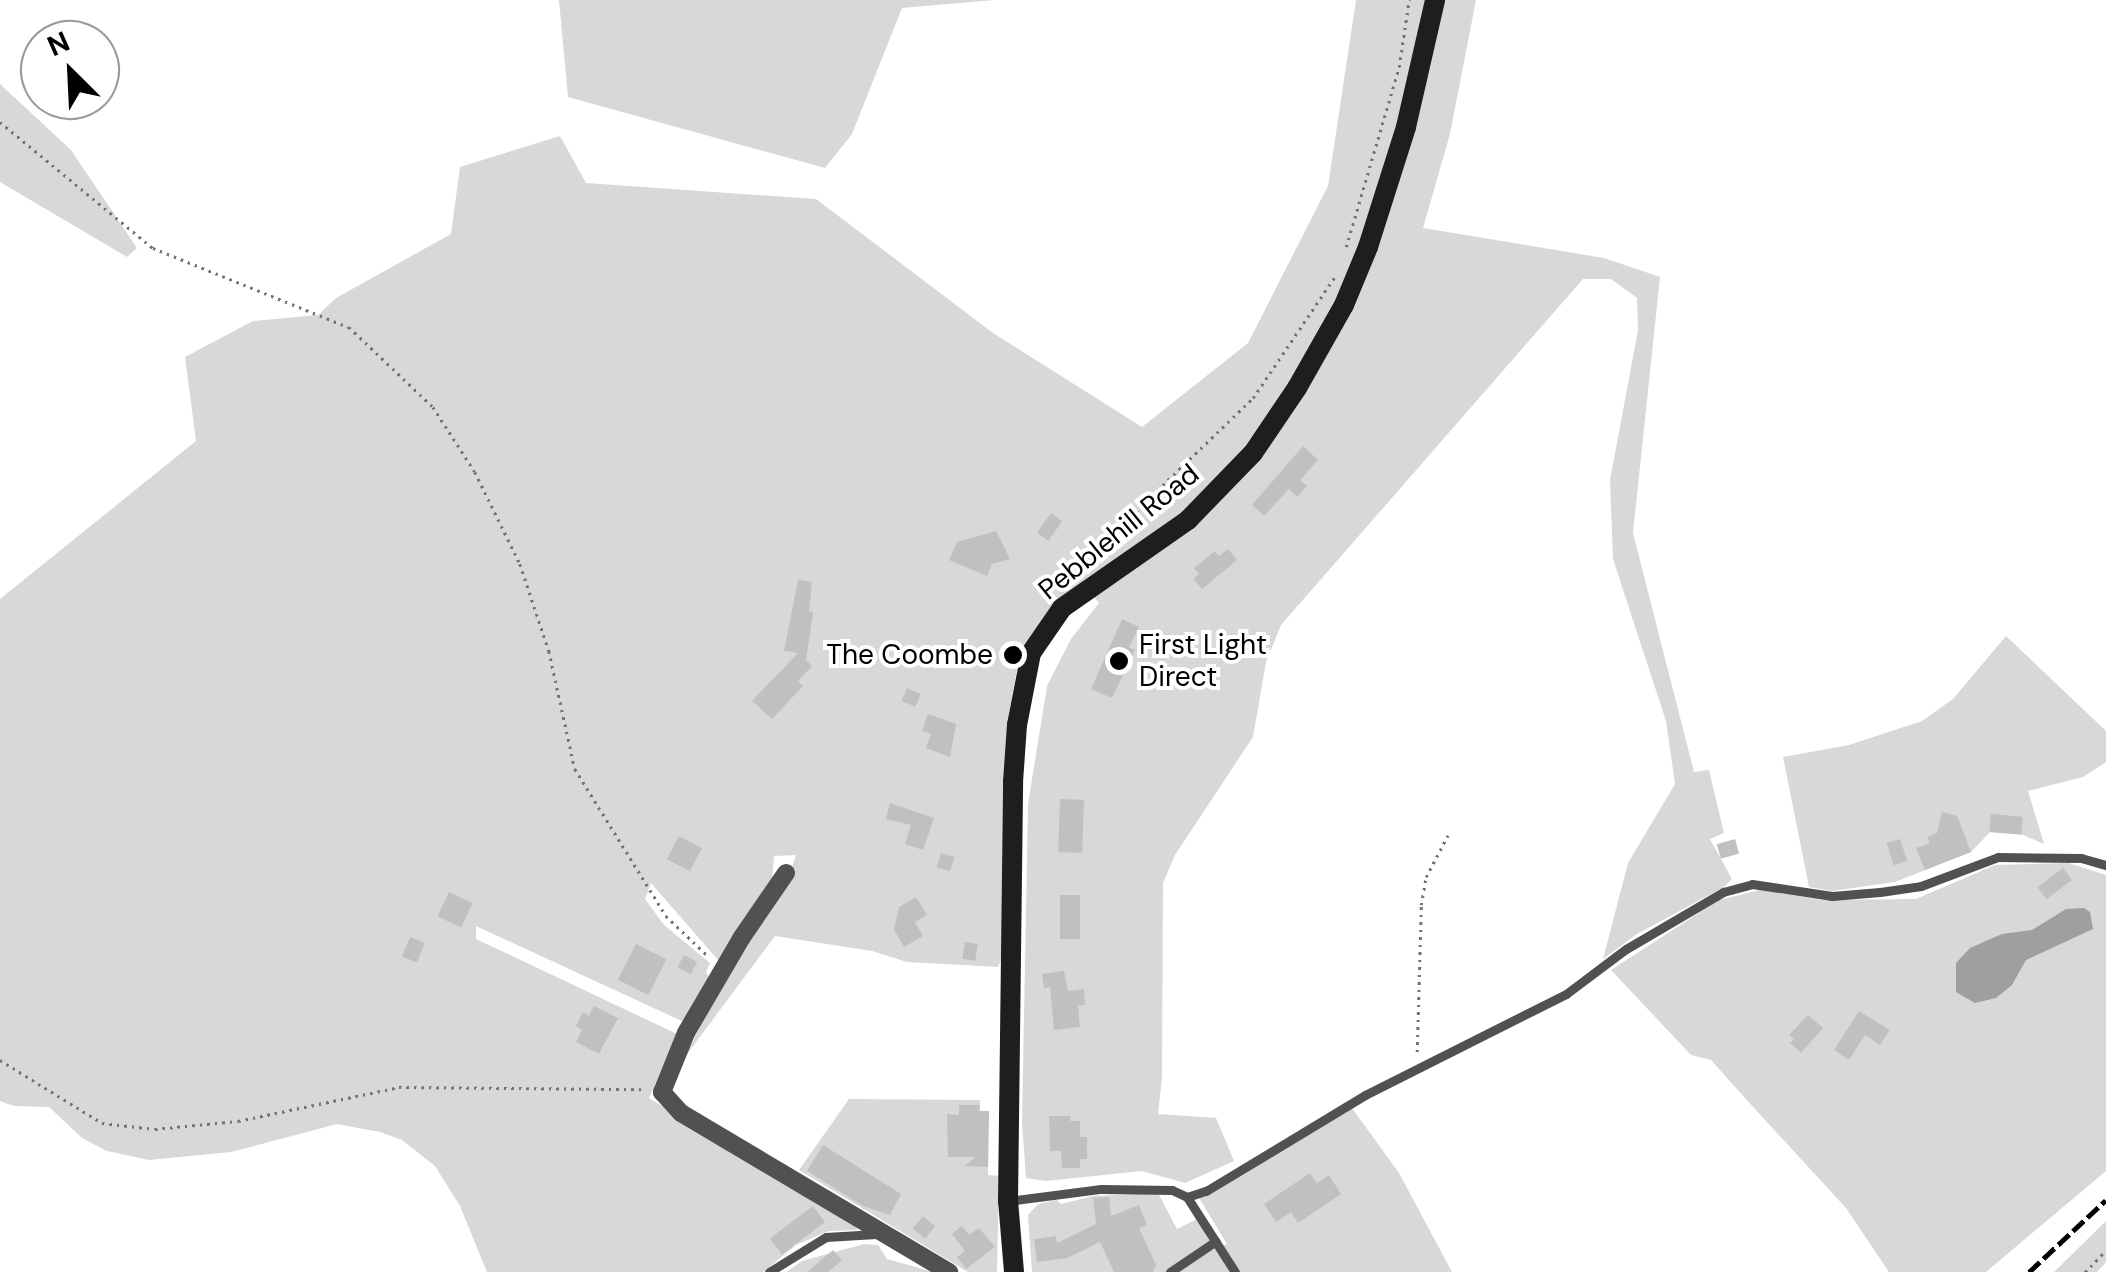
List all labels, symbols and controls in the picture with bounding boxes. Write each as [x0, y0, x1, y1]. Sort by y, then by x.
north arrow [20, 20, 120, 120]
text: N [42, 23, 75, 65]
street label: Pebblehill Road [1032, 457, 1206, 607]
place label: First Light Direct [1139, 628, 1267, 694]
place label: The Coombe [826, 638, 993, 672]
marker: The Coombe [1002, 644, 1024, 666]
marker: First Light Direct [1108, 650, 1130, 672]

